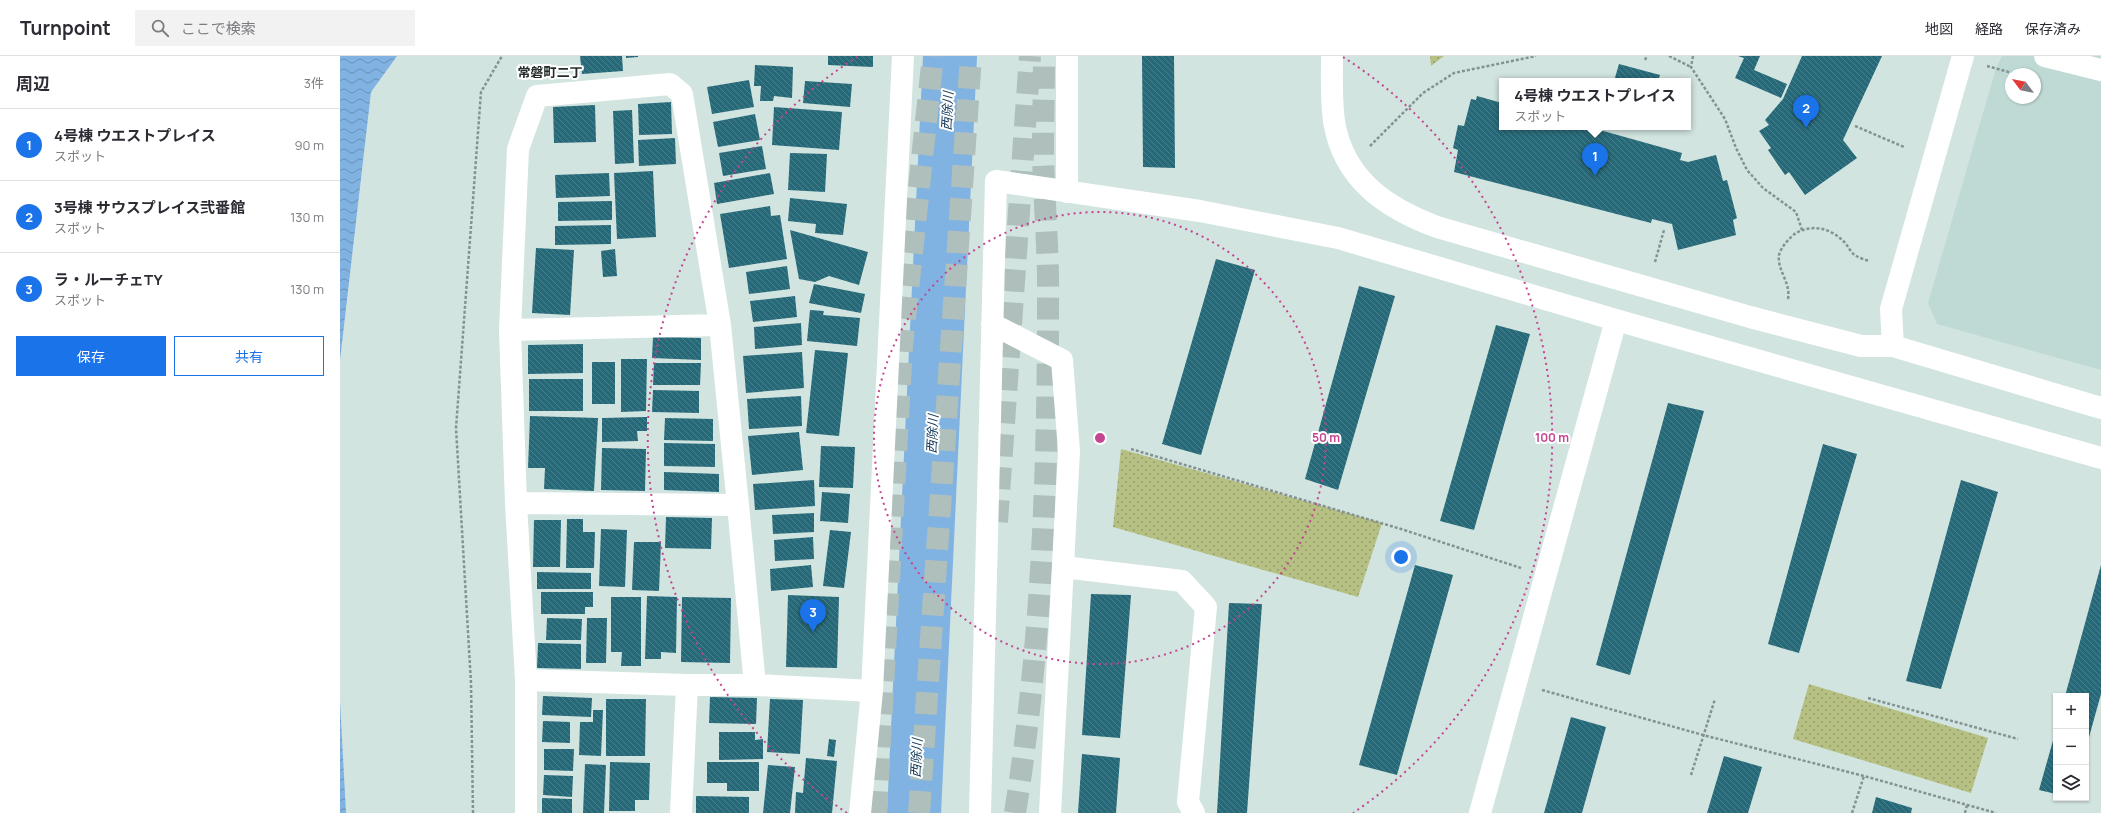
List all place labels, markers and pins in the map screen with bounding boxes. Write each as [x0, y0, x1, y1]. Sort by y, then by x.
pin: 2 [1793, 95, 1819, 128]
pin: 1 [1582, 143, 1608, 176]
centre of rings [1093, 431, 1107, 445]
pin: 3 [800, 599, 826, 632]

